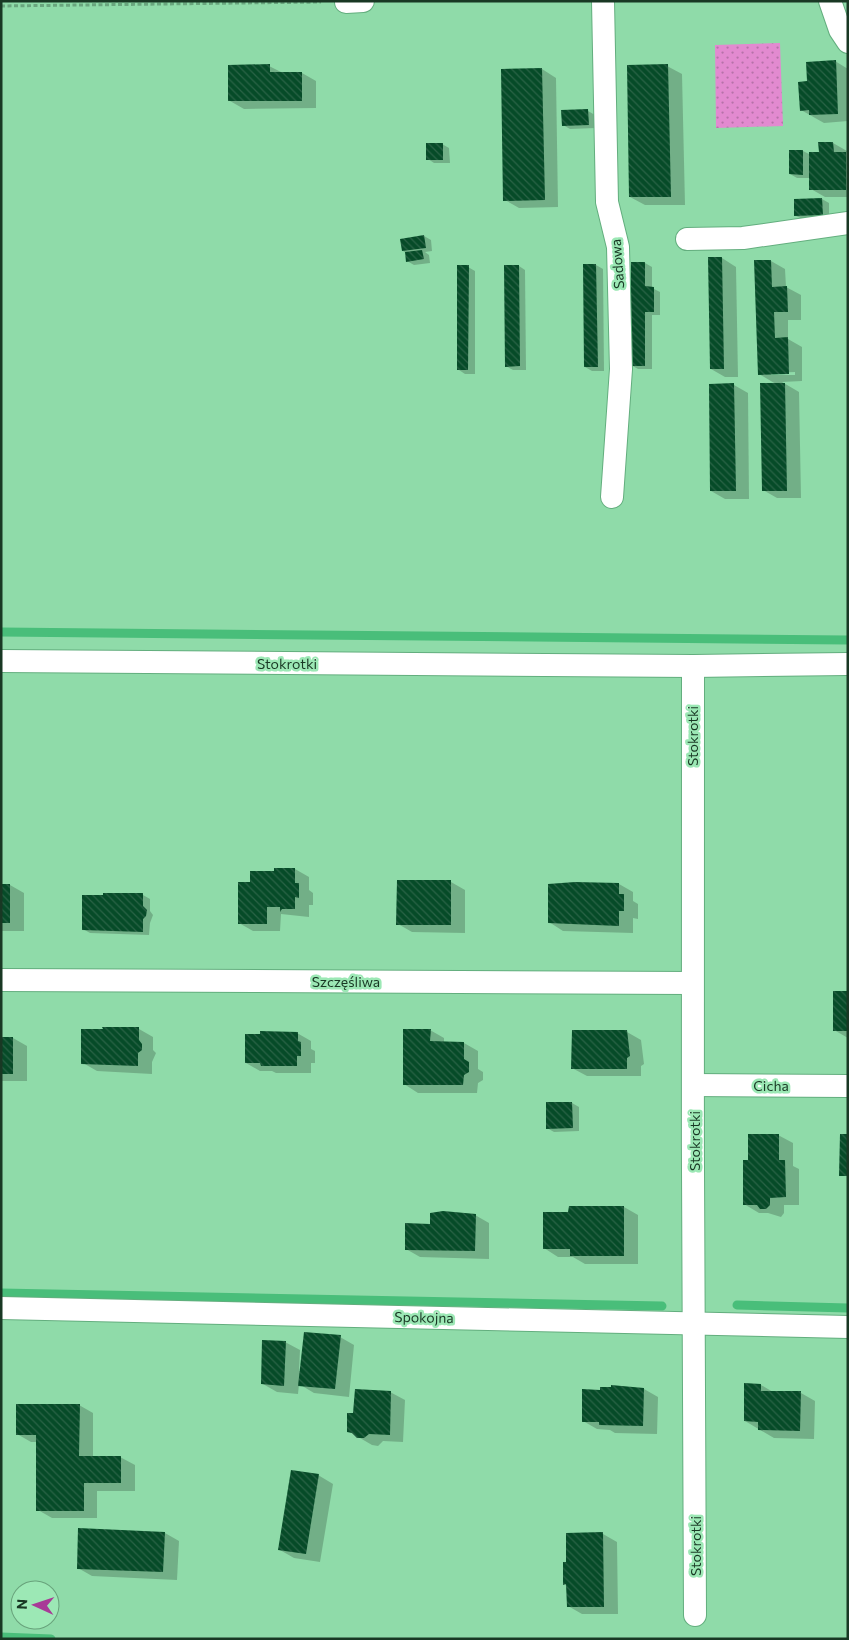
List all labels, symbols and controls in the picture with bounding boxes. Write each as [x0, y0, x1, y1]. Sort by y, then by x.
street label: Sadowa [607, 238, 627, 290]
street label: Stokrotki [257, 655, 317, 672]
street label: Stokrotki [684, 706, 701, 766]
street label: Szczęśliwa [312, 973, 380, 990]
street label: Cicha [753, 1077, 789, 1094]
street label: Stokrotki [686, 1111, 703, 1171]
street label: Spokojna [394, 1308, 454, 1326]
street label: Stokrotki [687, 1516, 704, 1576]
north arrow [10, 1580, 60, 1630]
text: N [13, 1599, 30, 1610]

